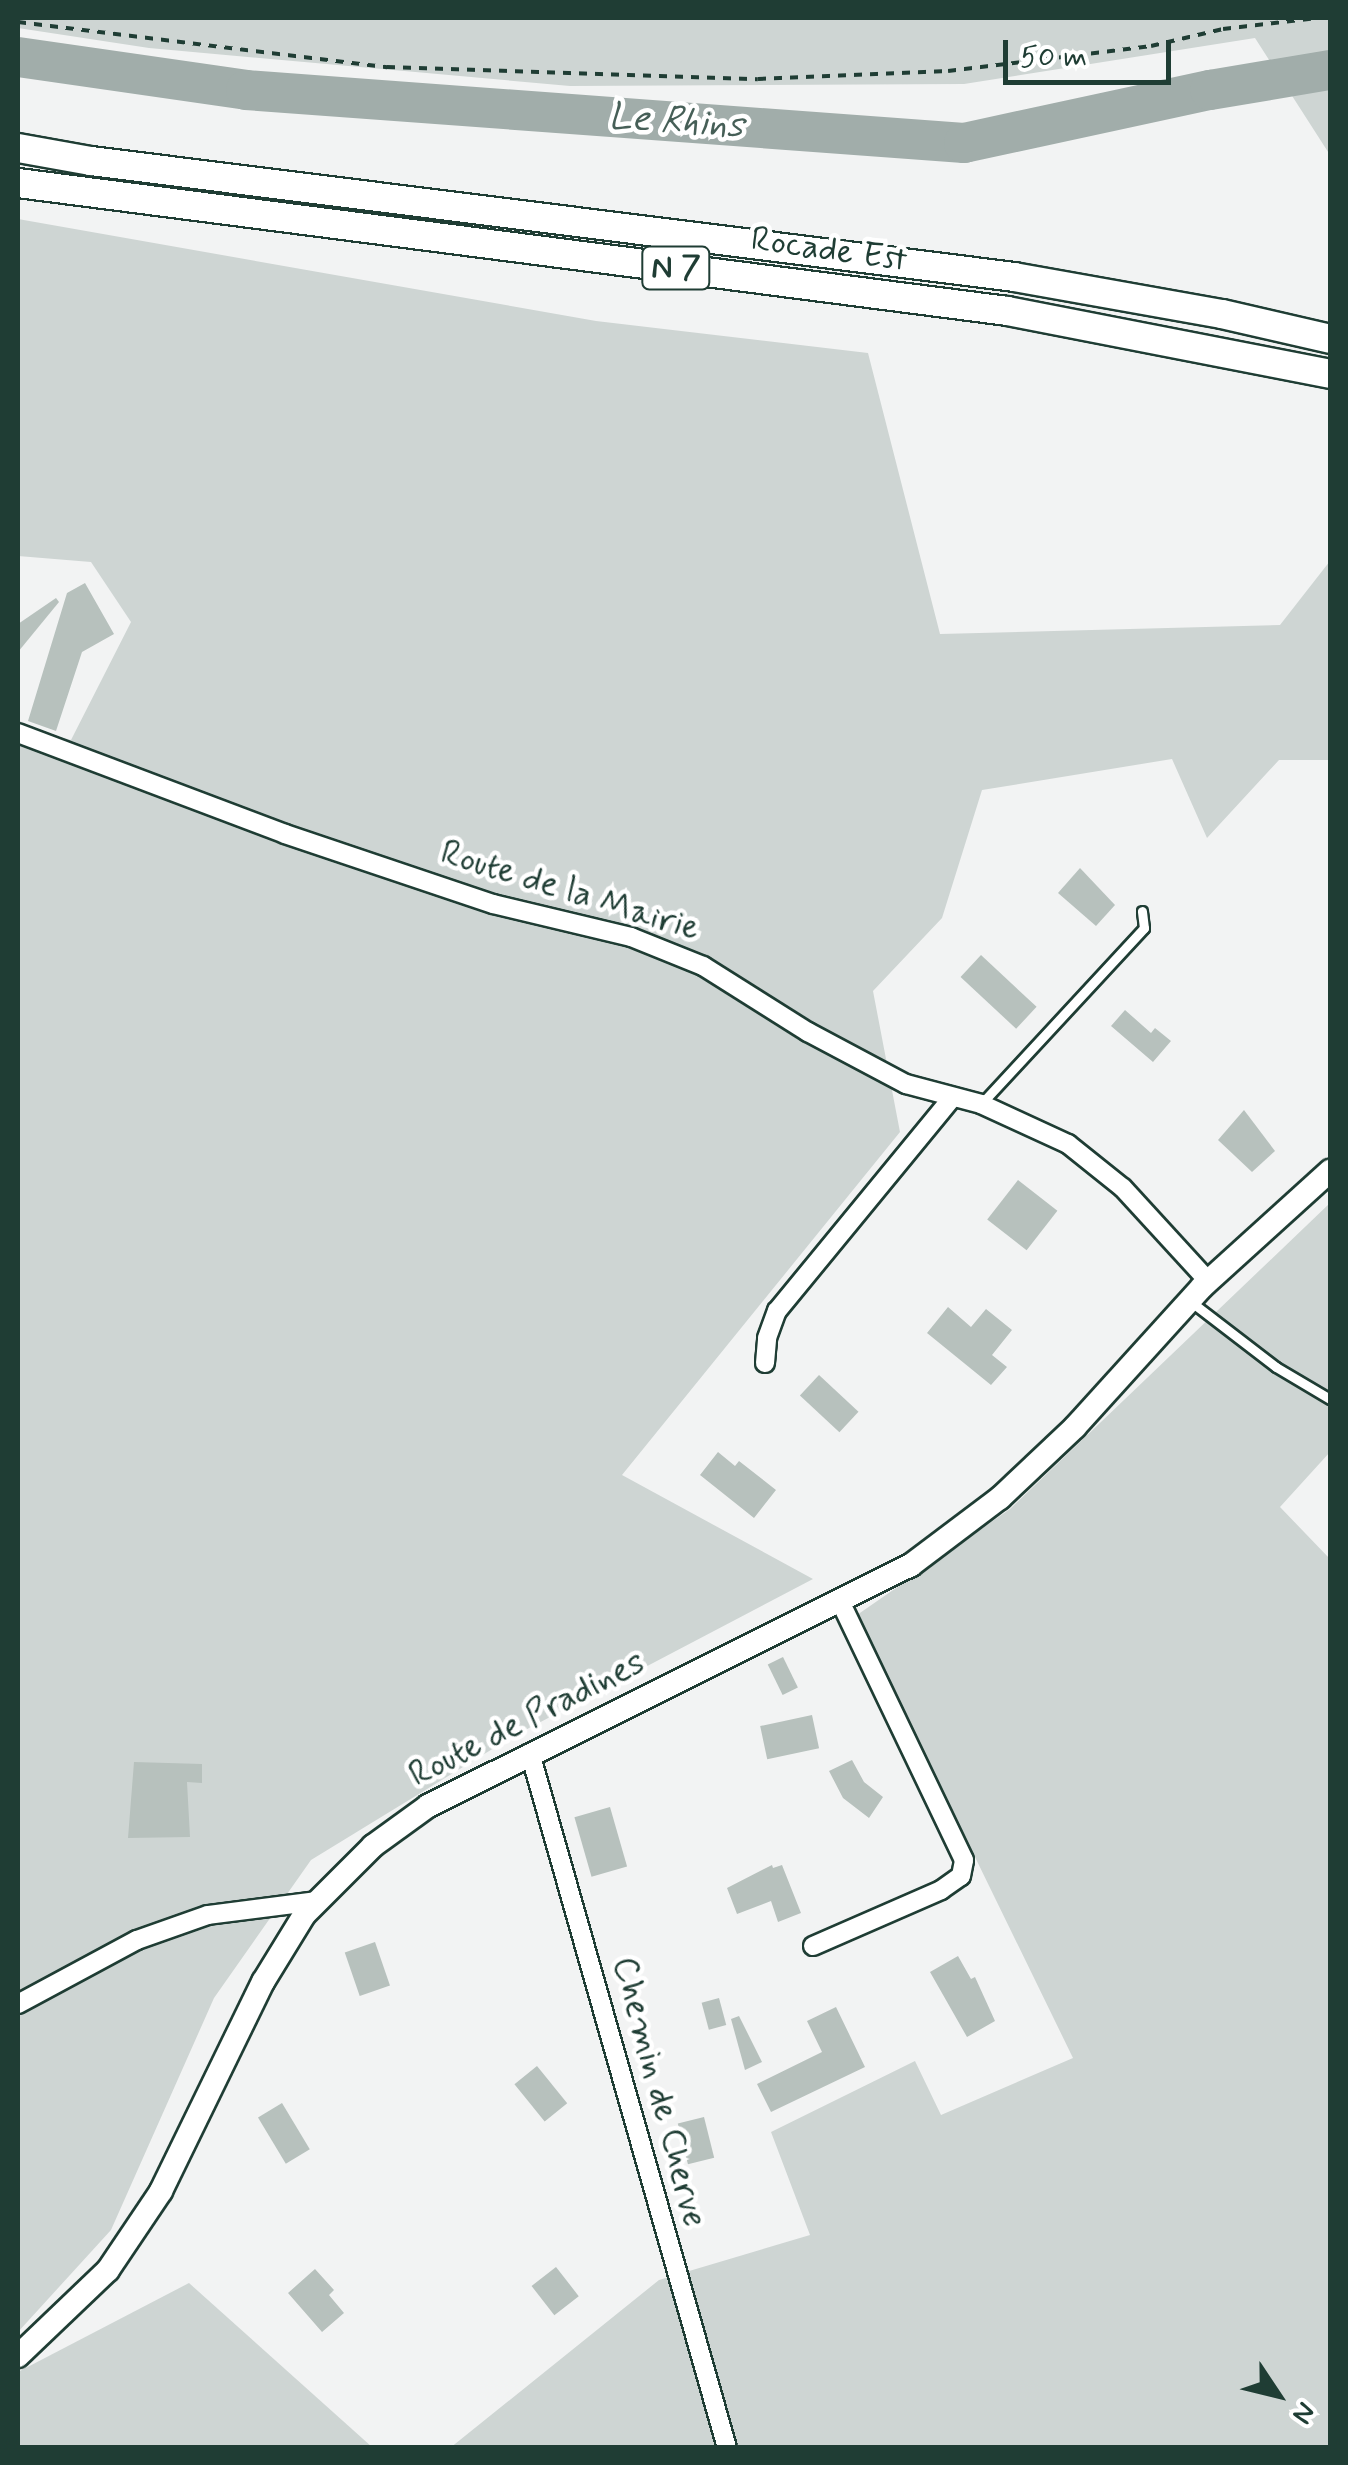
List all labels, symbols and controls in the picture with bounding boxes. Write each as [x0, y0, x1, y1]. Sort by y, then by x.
scale bar [1008, 20, 1176, 82]
text: 50 m [1020, 38, 1087, 77]
water label: Le Rhins [600, 94, 752, 150]
street label: Rocade Est [748, 218, 910, 282]
road number: N 7 [641, 241, 711, 295]
street label: Route de la Mairie [439, 833, 701, 949]
street label: Route de Pradines [403, 1642, 651, 1796]
street label: Chemin de Cherve [602, 1949, 716, 2235]
north arrow [1228, 2345, 1328, 2445]
text: N [1282, 2394, 1323, 2431]

